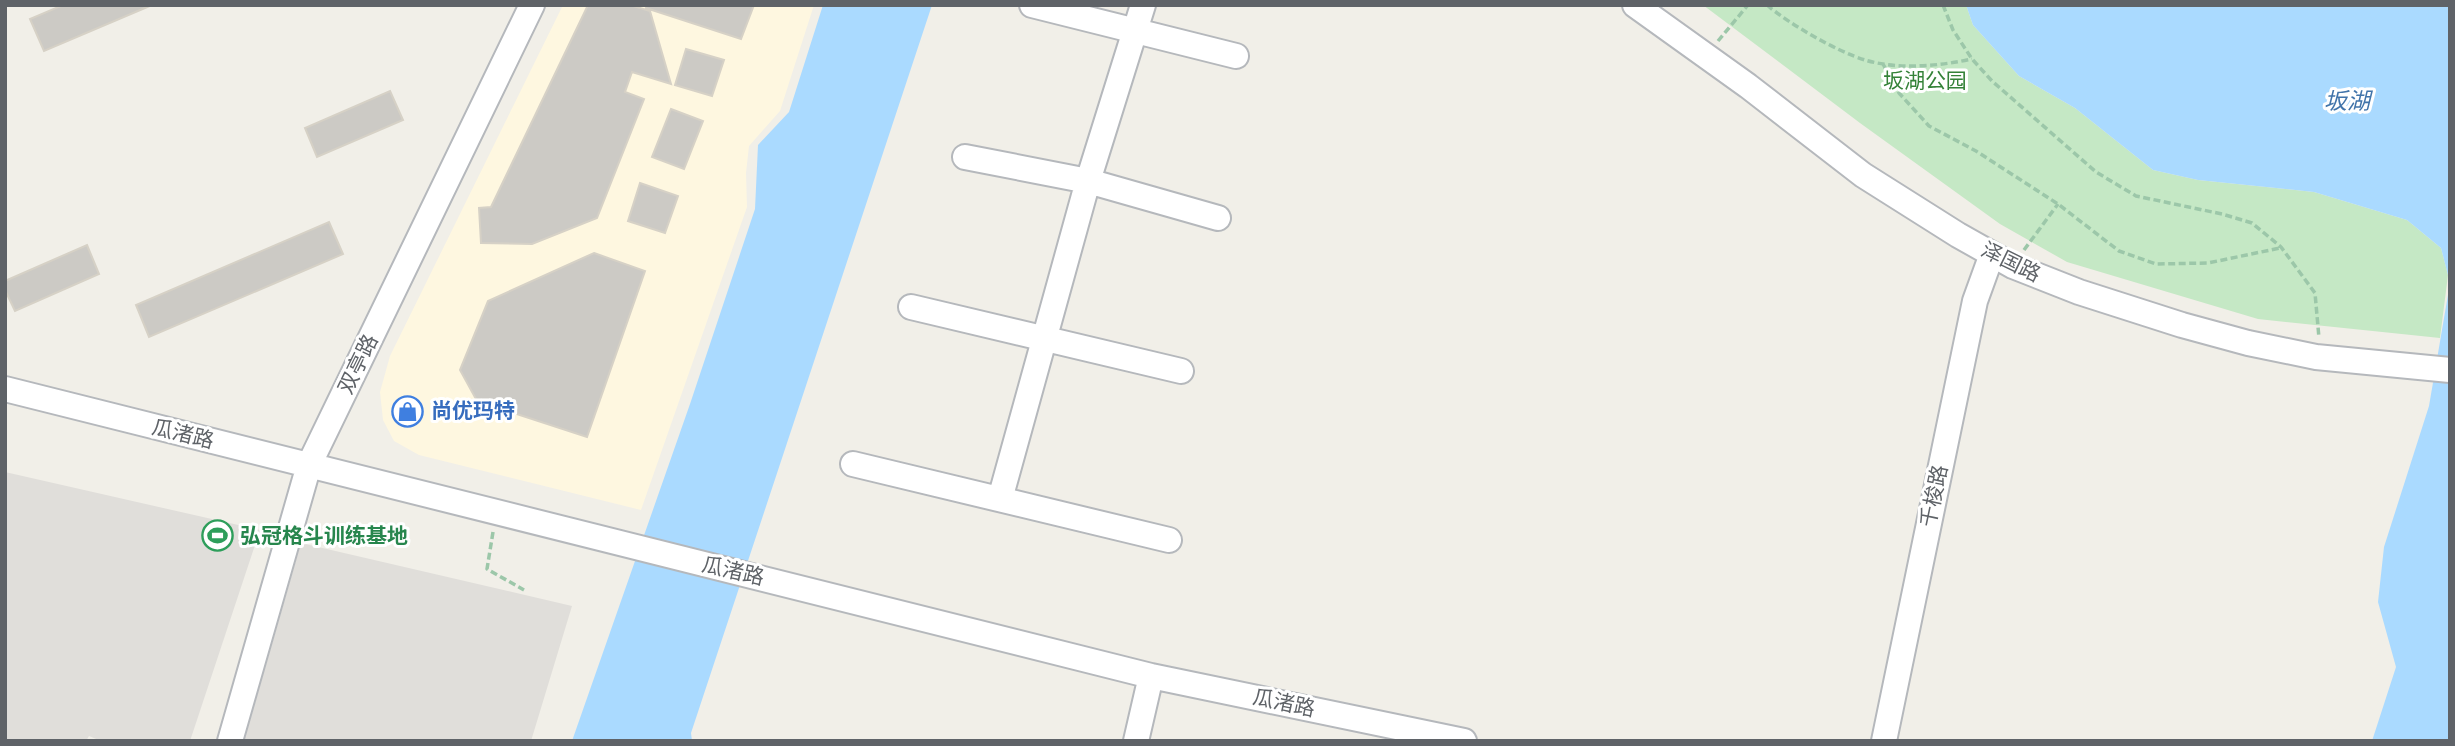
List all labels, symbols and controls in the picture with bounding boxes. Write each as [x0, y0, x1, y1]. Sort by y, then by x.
park label: 坂湖公园 [1883, 67, 1967, 95]
water label: 坂湖 [2324, 86, 2373, 117]
street label: 泽国路 [1977, 236, 2045, 288]
street label: 双亭路 [332, 330, 384, 398]
shop icon: 尚优玛特 [391, 394, 425, 428]
place label: 尚优玛特 [431, 397, 515, 425]
street label: 瓜渚路 [149, 413, 217, 455]
street label: 千梭路 [1914, 462, 1954, 530]
sports icon: 弘冠格斗训练基地 [200, 519, 234, 553]
place label: 弘冠格斗训练基地 [240, 522, 408, 550]
street label: 瓜渚路 [699, 550, 767, 592]
street label: 瓜渚路 [1250, 683, 1318, 723]

